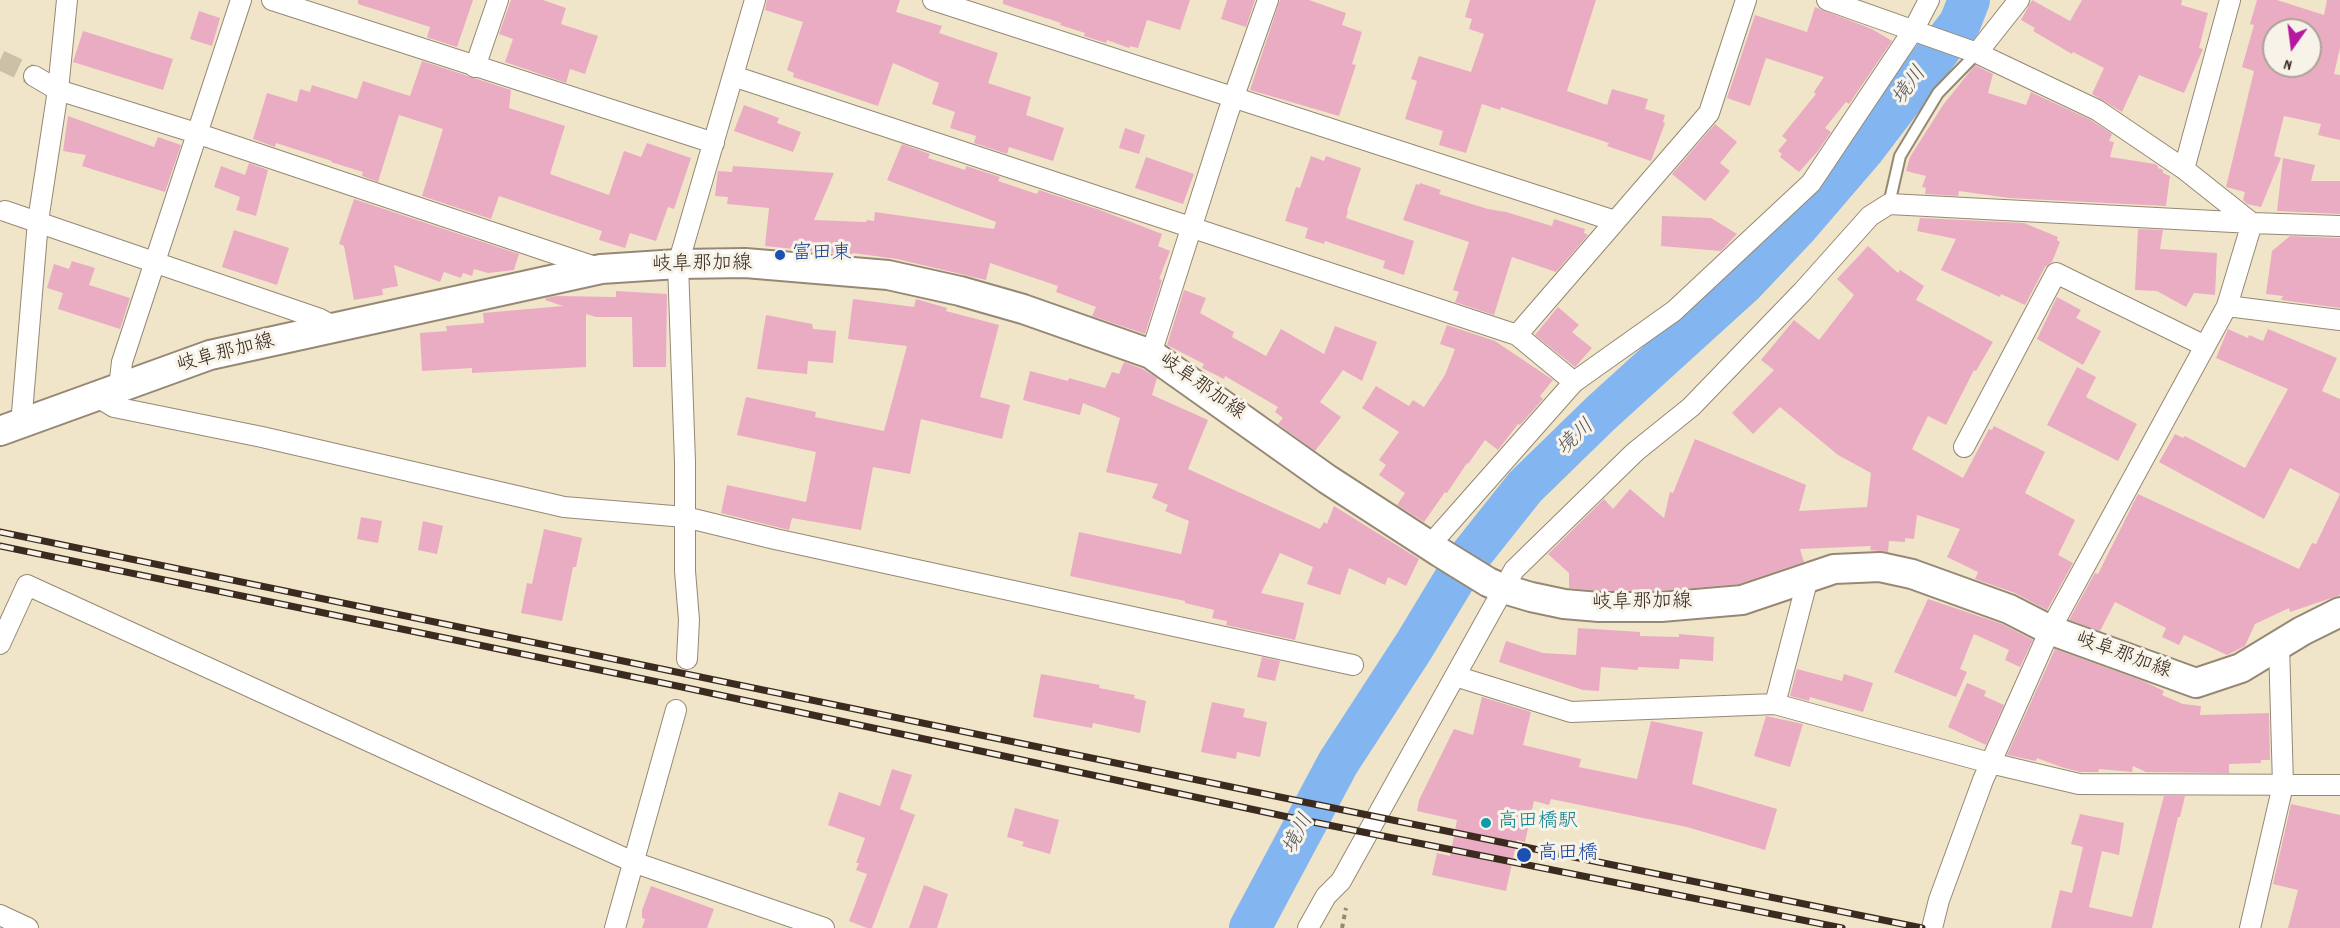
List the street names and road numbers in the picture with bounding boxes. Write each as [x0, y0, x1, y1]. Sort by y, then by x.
street label: 岐阜那加線 [652, 253, 752, 279]
street label: 岐阜那加線 [175, 330, 277, 380]
street label: 岐阜那加線 [1153, 349, 1249, 427]
street label: 岐阜那加線 [1592, 591, 1692, 617]
street label: 岐阜那加線 [2072, 629, 2174, 685]

